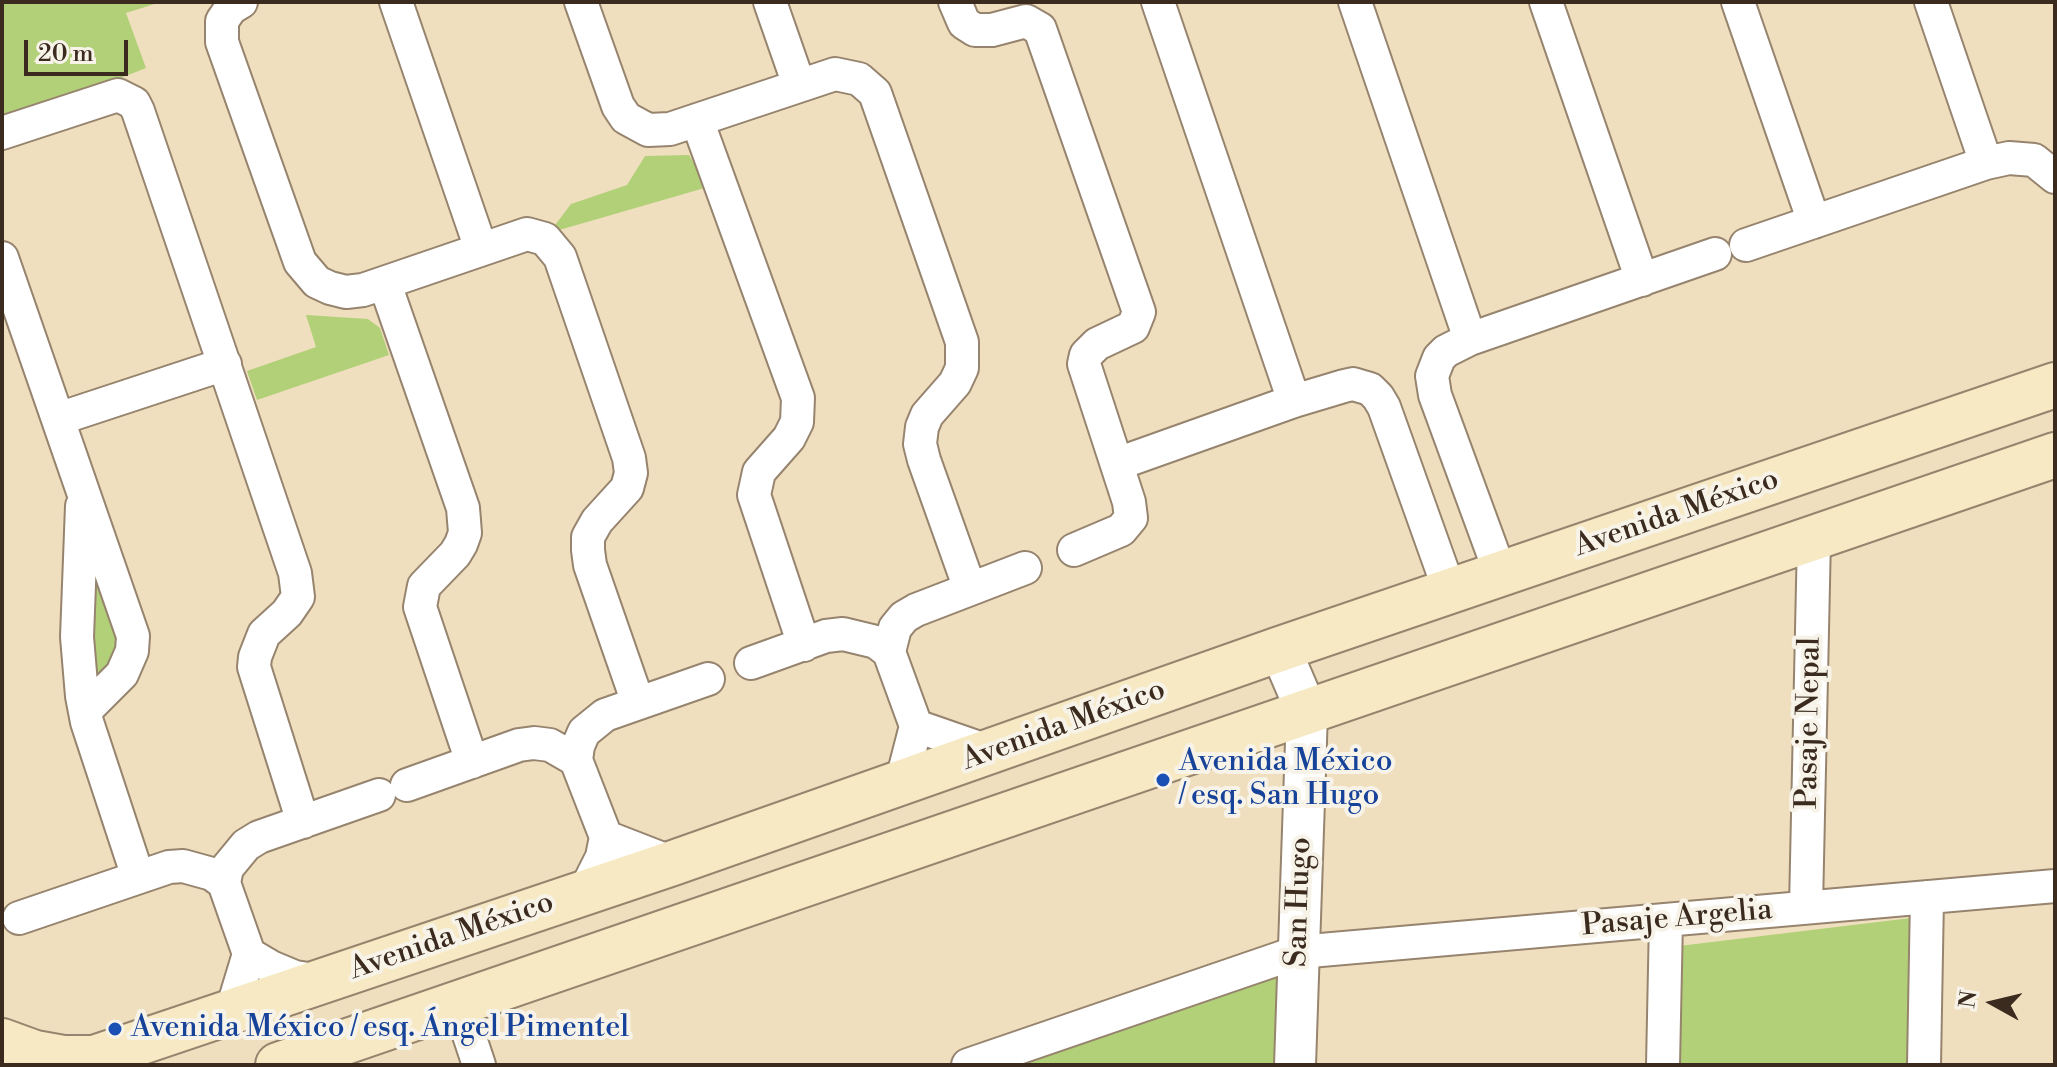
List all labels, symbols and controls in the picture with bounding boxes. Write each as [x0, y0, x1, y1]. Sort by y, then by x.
scale bar [28, 24, 132, 74]
text: 20 m [38, 39, 94, 69]
street label: Avenida México [1570, 462, 1784, 566]
street label: Pasaje Nepal [1791, 637, 1829, 809]
street label: Avenida México [957, 673, 1171, 779]
place label: Avenida México / esq. San Hugo [1179, 745, 1393, 816]
marker: Avenida México / esq. San Hugo [1154, 771, 1172, 789]
street label: San Hugo [1280, 836, 1320, 968]
street label: Avenida México [345, 885, 559, 989]
street label: Pasaje Argelia [1580, 893, 1774, 945]
north arrow [1953, 963, 2033, 1043]
text: N [1954, 989, 1983, 1010]
place label: Avenida México / esq. Ángel Pimentel [131, 1011, 629, 1047]
marker: Avenida México / esq. Ángel Pimentel [106, 1020, 124, 1038]

